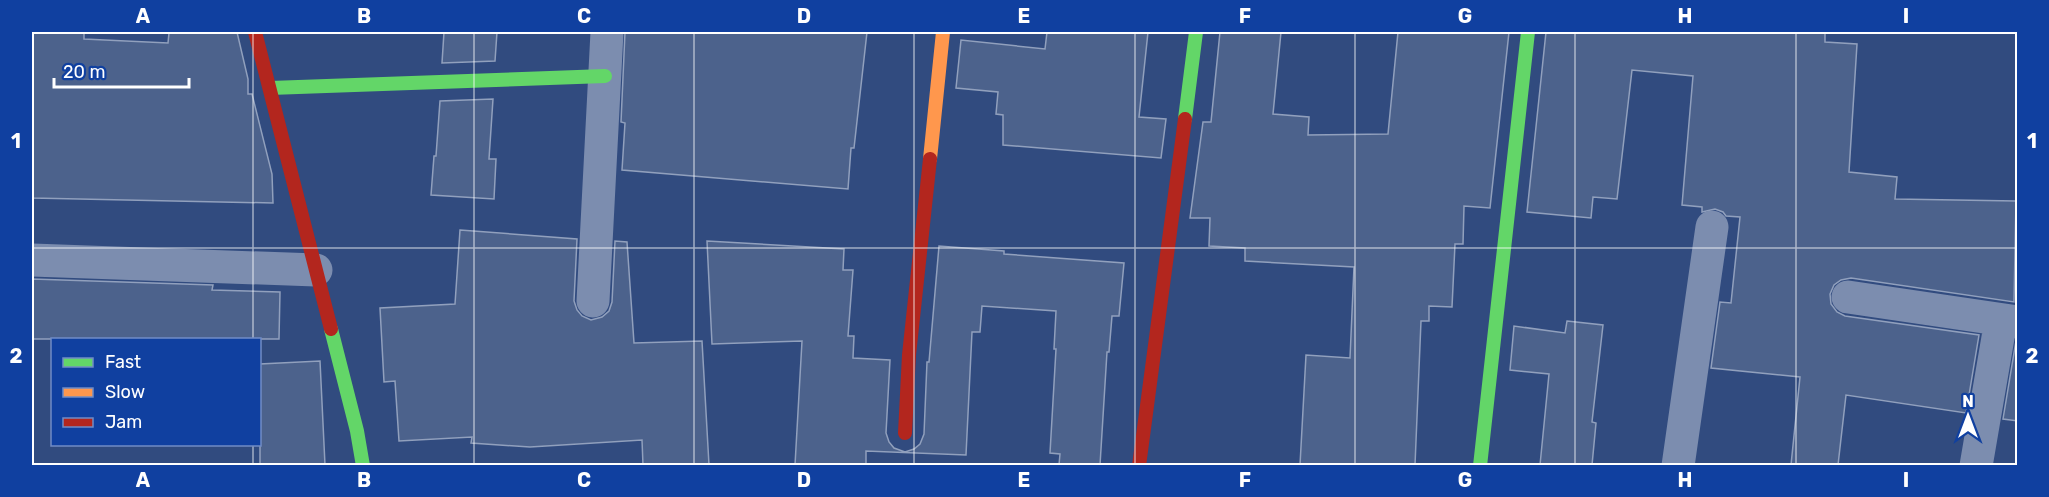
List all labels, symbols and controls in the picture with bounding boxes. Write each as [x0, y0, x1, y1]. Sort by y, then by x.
text: A [136, 4, 151, 28]
text: B [357, 4, 371, 28]
text: C [577, 4, 591, 28]
text: D [797, 4, 811, 28]
text: E [1018, 4, 1030, 28]
text: F [1239, 4, 1251, 28]
text: G [1458, 4, 1472, 28]
text: H [1678, 4, 1692, 28]
text: I [1903, 4, 1909, 28]
scale bar [54, 51, 189, 89]
text: 20 m [63, 61, 105, 83]
text: 1 [11, 129, 21, 153]
text: 1 [2027, 129, 2037, 153]
legend [51, 338, 261, 446]
text: 2 [10, 344, 23, 368]
text: 2 [2026, 344, 2039, 368]
text: Fast [105, 351, 141, 373]
text: Slow [105, 381, 145, 403]
north arrow [1938, 386, 1998, 446]
text: N [1962, 392, 1974, 411]
text: Jam [105, 411, 142, 433]
text: A [136, 468, 151, 492]
text: B [357, 468, 371, 492]
text: C [577, 468, 591, 492]
text: D [797, 468, 811, 492]
text: E [1018, 468, 1030, 492]
text: F [1239, 468, 1251, 492]
text: G [1458, 468, 1472, 492]
text: H [1678, 468, 1692, 492]
text: I [1903, 468, 1909, 492]

